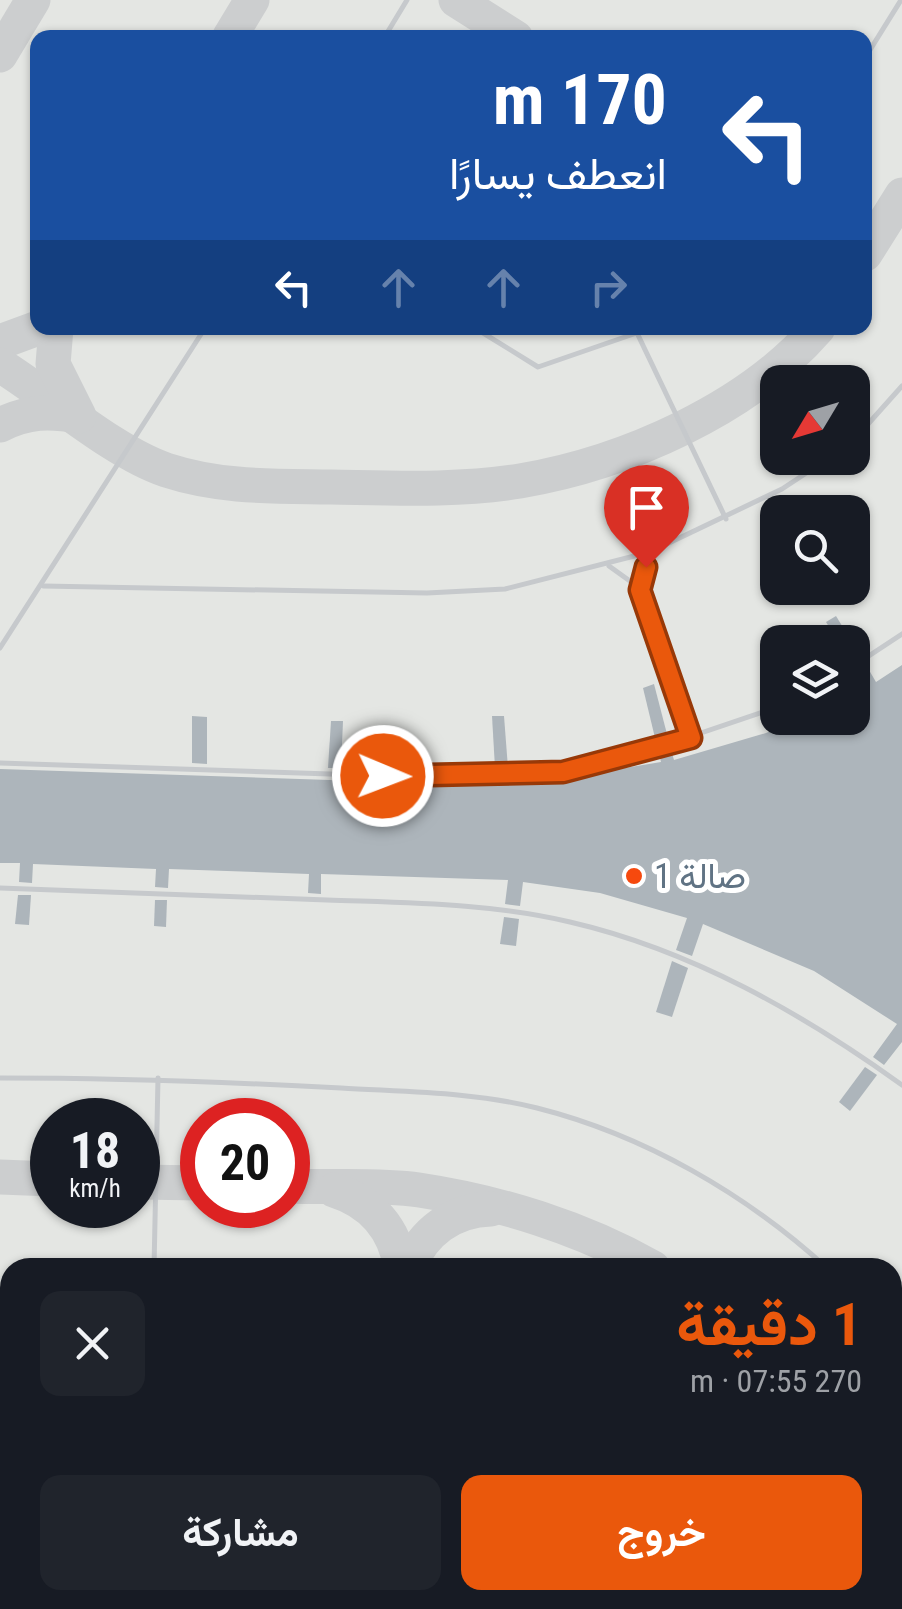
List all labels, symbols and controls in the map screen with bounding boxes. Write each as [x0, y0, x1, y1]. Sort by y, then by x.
text: 170 m [493, 59, 667, 141]
icon: left [702, 70, 832, 200]
text: انعطف يسارًا [449, 147, 667, 200]
icon: left [266, 260, 321, 315]
icon: ahead [371, 260, 426, 315]
icon: ahead [476, 260, 531, 315]
icon: right [581, 260, 636, 315]
north arrow [760, 365, 870, 475]
map controls [760, 365, 870, 735]
pin [604, 465, 689, 568]
icon: arrive [619, 480, 674, 535]
button: search [760, 495, 870, 605]
button: layers [760, 625, 870, 735]
position arrow [331, 724, 435, 828]
place label: صالة 1 [654, 856, 746, 897]
marker: صالة 1 [623, 865, 645, 887]
speed limit sign: 20 [180, 1098, 310, 1228]
text: 18 [70, 1122, 120, 1180]
text: km/h [69, 1174, 121, 1203]
text: 1 دقيقة [676, 1289, 862, 1360]
button: close [40, 1291, 145, 1396]
text: 270 m · 07:55 [690, 1362, 862, 1400]
button: مشاركة [40, 1475, 441, 1590]
button: خروج [461, 1475, 862, 1590]

